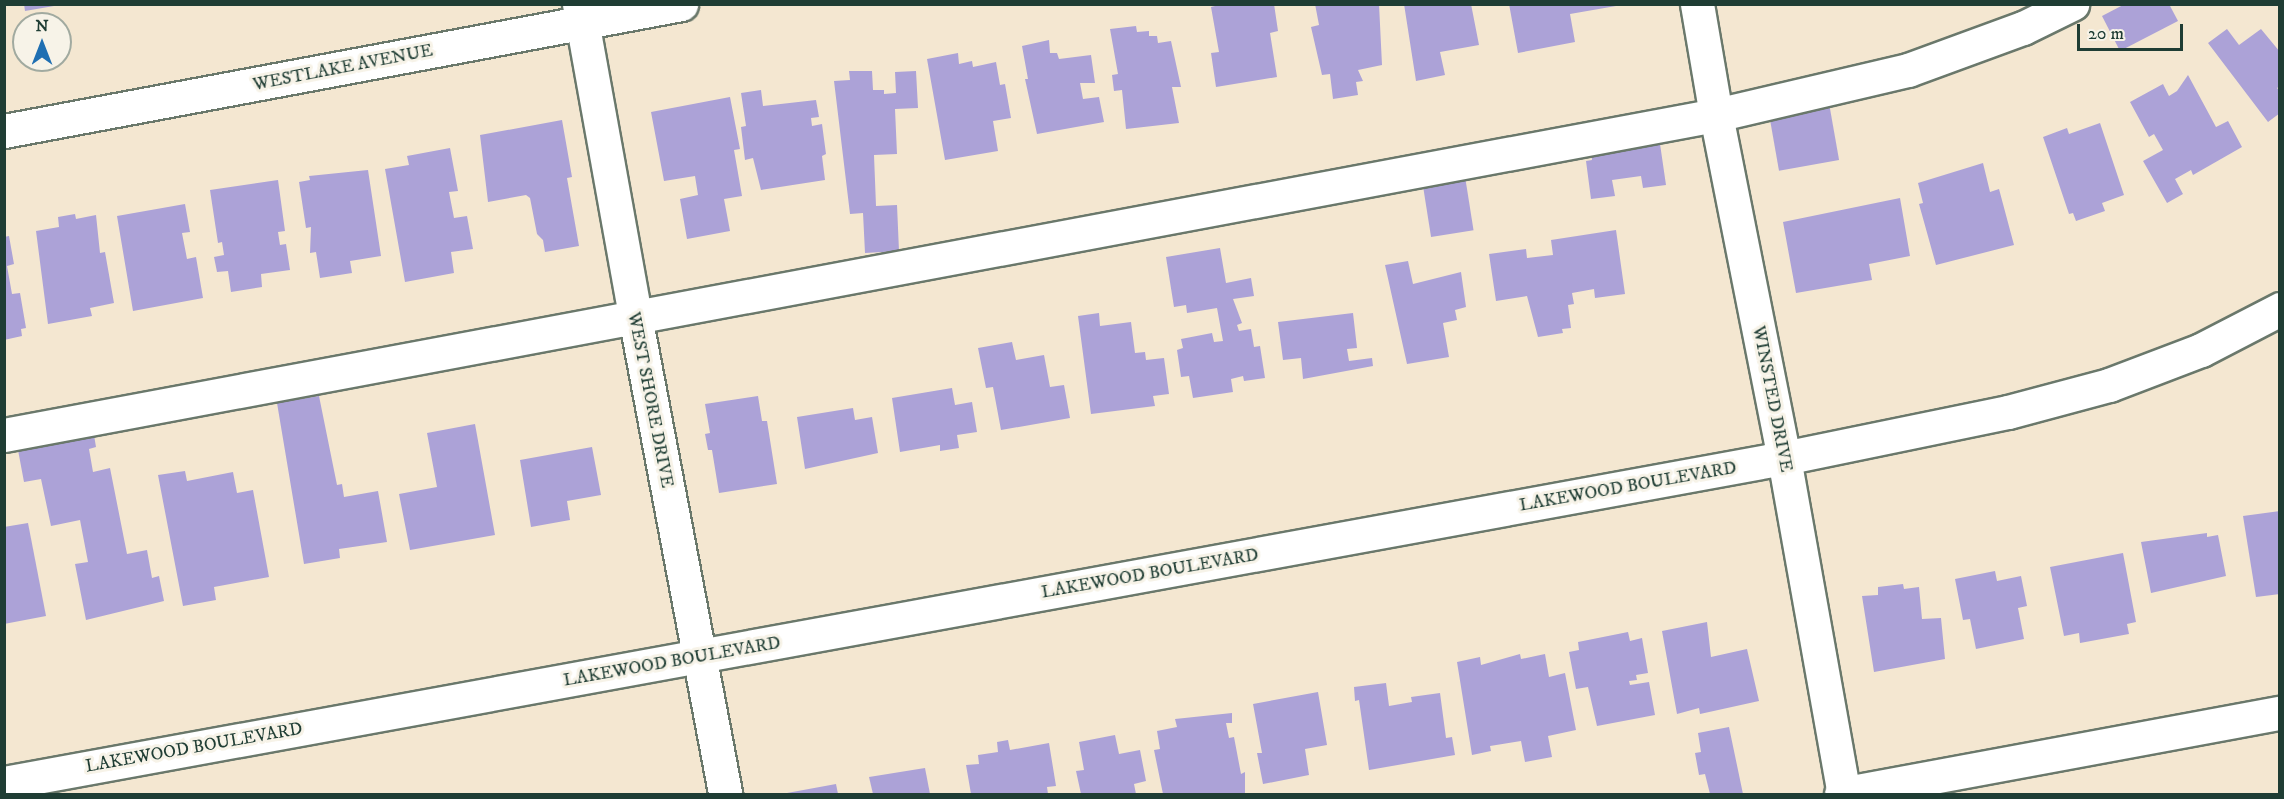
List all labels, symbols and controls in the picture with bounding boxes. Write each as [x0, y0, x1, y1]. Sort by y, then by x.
north arrow [12, 12, 72, 72]
scale bar [2080, 12, 2186, 50]
text: N [35, 16, 49, 36]
text: 20 m [2088, 23, 2124, 45]
street label: WESTLAKE AVENUE [251, 40, 435, 96]
street label: WEST SHORE DRIVE [622, 310, 678, 490]
street label: WINSTED DRIVE [1747, 324, 1797, 474]
street label: LAKEWOOD BOULEVARD [1518, 457, 1738, 517]
street label: LAKEWOOD BOULEVARD [1040, 544, 1260, 604]
street label: LAKEWOOD BOULEVARD [562, 632, 782, 692]
street label: LAKEWOOD BOULEVARD [84, 718, 304, 778]

